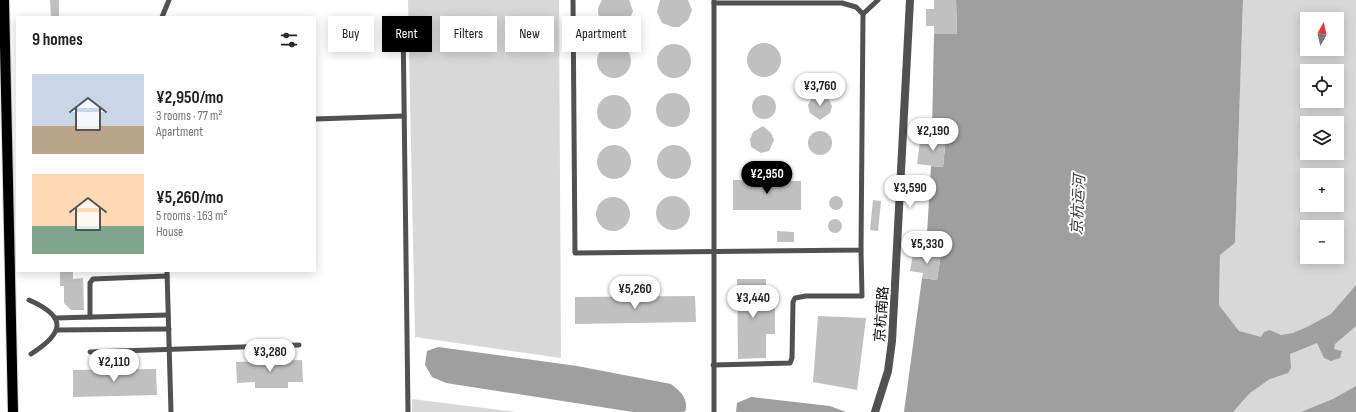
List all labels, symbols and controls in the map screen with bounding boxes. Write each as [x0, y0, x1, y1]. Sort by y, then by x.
north arrow [1300, 12, 1344, 56]
map controls [1300, 12, 1344, 264]
chip: Buy [328, 16, 374, 52]
chip: Rent [382, 16, 432, 52]
chip: Filters [440, 16, 497, 52]
chip: New [505, 16, 554, 52]
chip: Apartment [562, 16, 641, 52]
icon: filters [278, 29, 300, 51]
text: 9 homes [32, 30, 83, 50]
button: locate [1300, 64, 1344, 108]
pin: ¥3,760 [787, 73, 853, 107]
text: ¥3,760 [804, 78, 836, 94]
text: ¥2,950/mo [156, 88, 223, 108]
icon: home [64, 90, 112, 138]
text: 3 rooms · 77 m² [156, 108, 222, 124]
button: layers [1300, 116, 1344, 160]
pin: ¥2,190 [900, 118, 966, 152]
text: ¥2,190 [917, 123, 949, 139]
text: Apartment [156, 124, 203, 140]
pin: ¥2,950 [734, 161, 800, 195]
text: ¥2,950 [750, 166, 784, 182]
button: + [1300, 168, 1344, 212]
water label: 京杭运河 [1067, 172, 1090, 235]
pin: ¥3,590 [877, 175, 943, 209]
text: ¥3,590 [893, 180, 927, 196]
text: ¥5,260/mo [156, 188, 223, 208]
icon: home [64, 190, 112, 238]
text: 5 rooms · 163 m² [156, 208, 227, 224]
button: − [1300, 220, 1344, 264]
text: House [156, 224, 183, 240]
pin: ¥5,330 [894, 231, 960, 265]
text: ¥5,330 [910, 236, 944, 252]
pin: ¥5,260 [602, 276, 668, 310]
text: ¥5,260 [618, 281, 652, 297]
pin: ¥3,440 [720, 285, 786, 319]
street label: 京杭南路 [871, 286, 892, 343]
text: ¥3,440 [736, 290, 770, 306]
pin: ¥3,280 [237, 339, 303, 373]
text: ¥3,280 [253, 344, 287, 360]
pin: ¥2,110 [81, 349, 147, 383]
text: ¥2,110 [98, 354, 130, 370]

